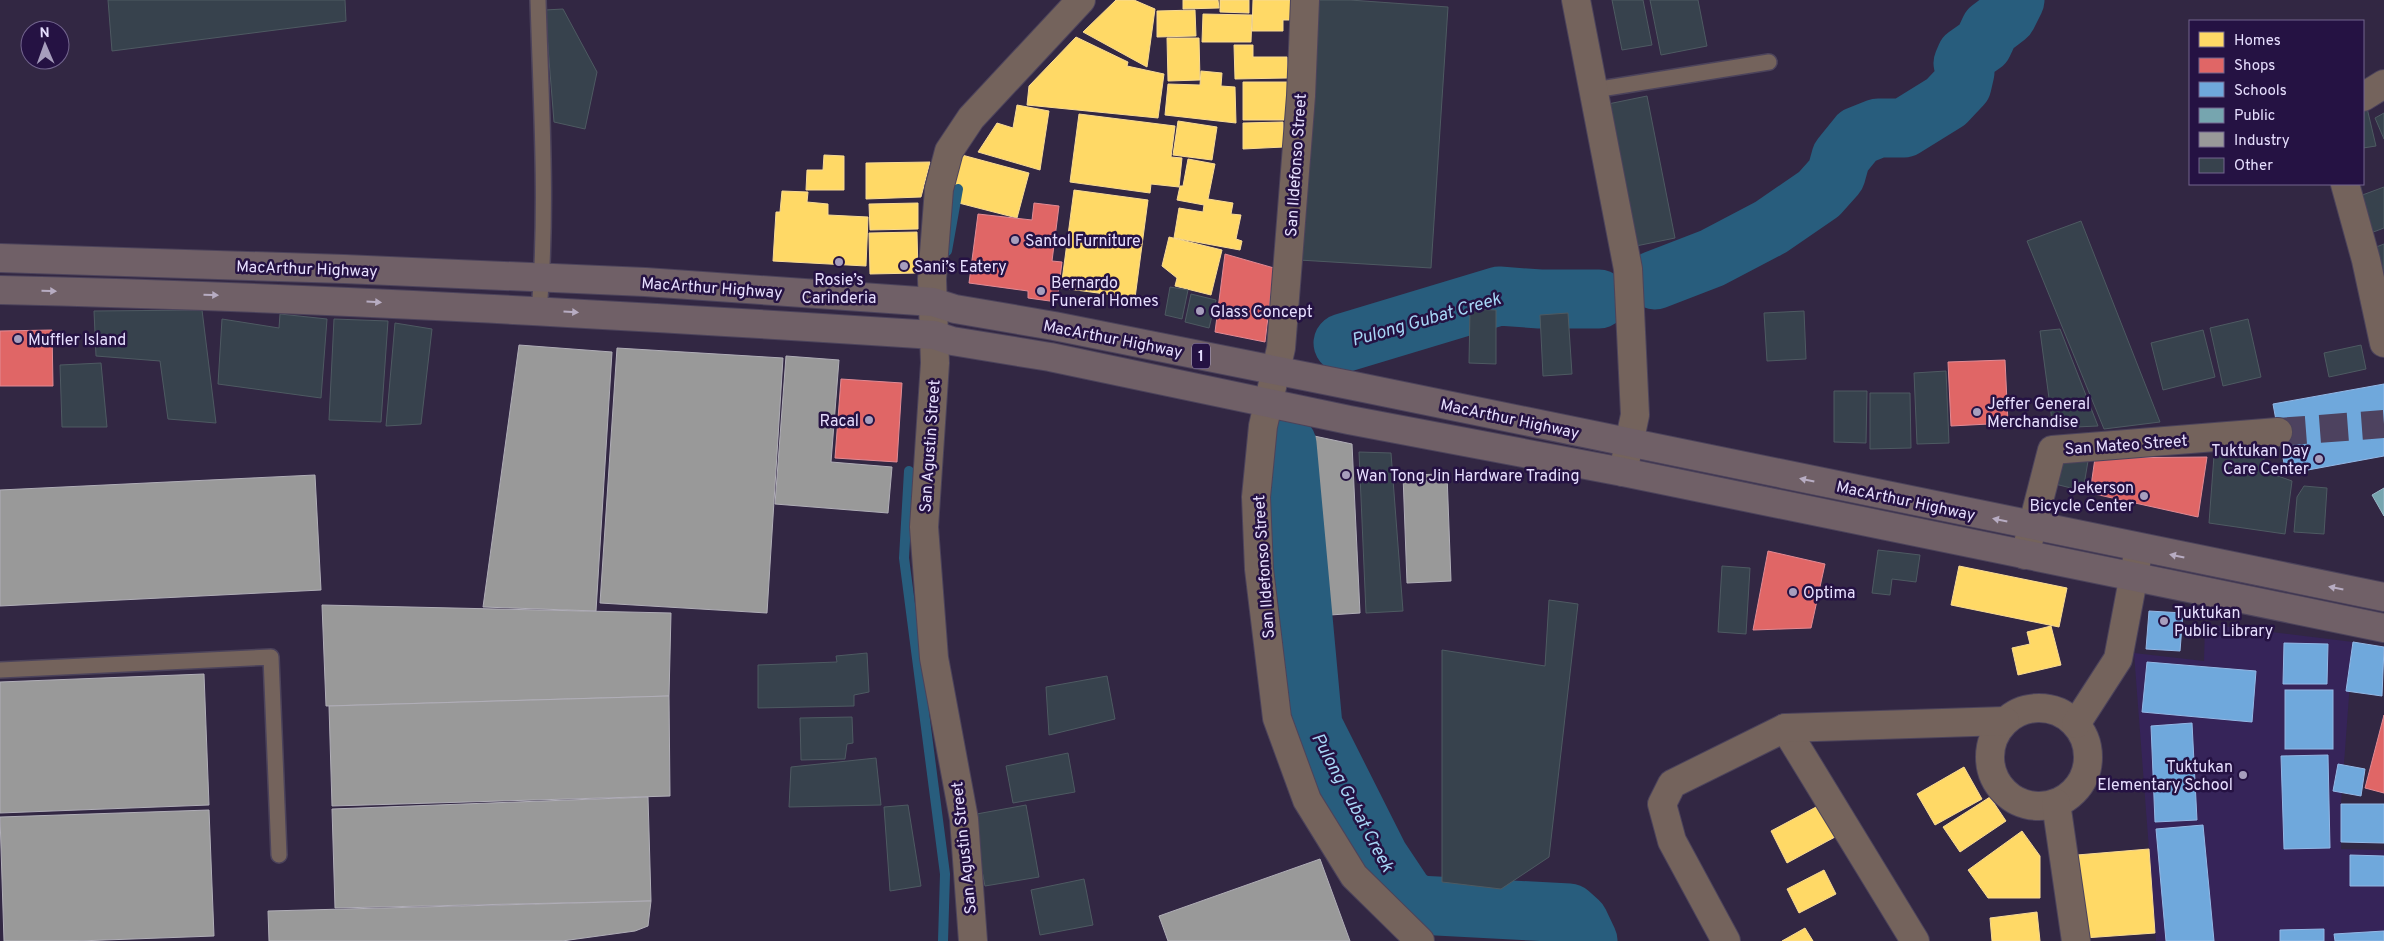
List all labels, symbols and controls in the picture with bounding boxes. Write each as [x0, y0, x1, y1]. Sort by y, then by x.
north arrow [20, 20, 70, 70]
legend [2189, 20, 2364, 185]
text: N [39, 25, 50, 42]
text: Homes [2234, 32, 2281, 51]
text: Shops [2234, 57, 2275, 76]
text: Schools [2234, 82, 2287, 101]
street label: San Ildefonso Street [1282, 93, 1312, 238]
text: Public [2234, 107, 2275, 126]
text: Industry [2234, 132, 2290, 151]
text: Other [2234, 157, 2273, 176]
place label: Santol Furniture [1025, 232, 1141, 252]
marker: Santol Furniture [1009, 234, 1021, 246]
marker: Rosie’s Carinderia [833, 256, 845, 268]
street label: MacArthur Highway [236, 258, 378, 282]
place label: Sani’s Eatery [914, 258, 1007, 278]
marker: Sani’s Eatery [898, 260, 910, 272]
place label: Rosie’s Carinderia [802, 271, 876, 309]
street label: MacArthur Highway [641, 274, 783, 304]
place label: Bernardo Funeral Homes [1051, 274, 1159, 312]
marker: Bernardo Funeral Homes [1035, 285, 1047, 297]
one-way arrow [41, 287, 57, 295]
water label: Pulong Gubat Creek [1349, 288, 1505, 353]
one-way arrow [203, 292, 219, 300]
one-way arrow [366, 298, 382, 306]
place label: Glass Concept [1210, 303, 1313, 323]
marker: Glass Concept [1194, 305, 1206, 317]
one-way arrow [563, 309, 579, 317]
street label: MacArthur Highway [1041, 317, 1184, 363]
place label: Muffler Island [28, 331, 126, 351]
marker: Muffler Island [12, 333, 24, 345]
road number: 1 [1192, 344, 1210, 368]
street label: San Agustin Street [916, 379, 946, 513]
street label: MacArthur Highway [1438, 395, 1581, 444]
place label: Jeffer General Merchandise [1987, 395, 2090, 433]
marker: Jeffer General Merchandise [1971, 406, 1983, 418]
place label: Racal [819, 412, 859, 432]
marker: Racal [863, 414, 875, 426]
street label: San Mateo Street [2064, 432, 2188, 460]
place label: Tuktukan Day Care Center [2211, 442, 2309, 480]
marker: Tuktukan Day Care Center [2313, 453, 2325, 465]
place label: Wan Tong Jin Hardware Trading [1356, 467, 1580, 487]
marker: Wan Tong Jin Hardware Trading [1340, 469, 1352, 481]
one-way arrow [1800, 476, 1815, 484]
street label: MacArthur Highway [1834, 477, 1977, 526]
place label: Jekerson Bicycle Center [2030, 479, 2134, 517]
marker: Jekerson Bicycle Center [2138, 490, 2150, 502]
street label: San Ildefonso Street [1250, 494, 1280, 639]
one-way arrow [1993, 516, 2008, 524]
one-way arrow [2169, 552, 2184, 560]
place label: Optima [1803, 584, 1855, 604]
one-way arrow [2328, 584, 2344, 592]
marker: Optima [1787, 586, 1799, 598]
place label: Tuktukan Public Library [2174, 604, 2273, 642]
marker: Tuktukan Public Library [2158, 615, 2170, 627]
water label: Pulong Gubat Creek [1305, 729, 1398, 877]
place label: Tuktukan Elementary School [2097, 758, 2233, 796]
marker: Tuktukan Elementary School [2237, 769, 2249, 781]
street label: San Agustin Street [948, 781, 982, 915]

